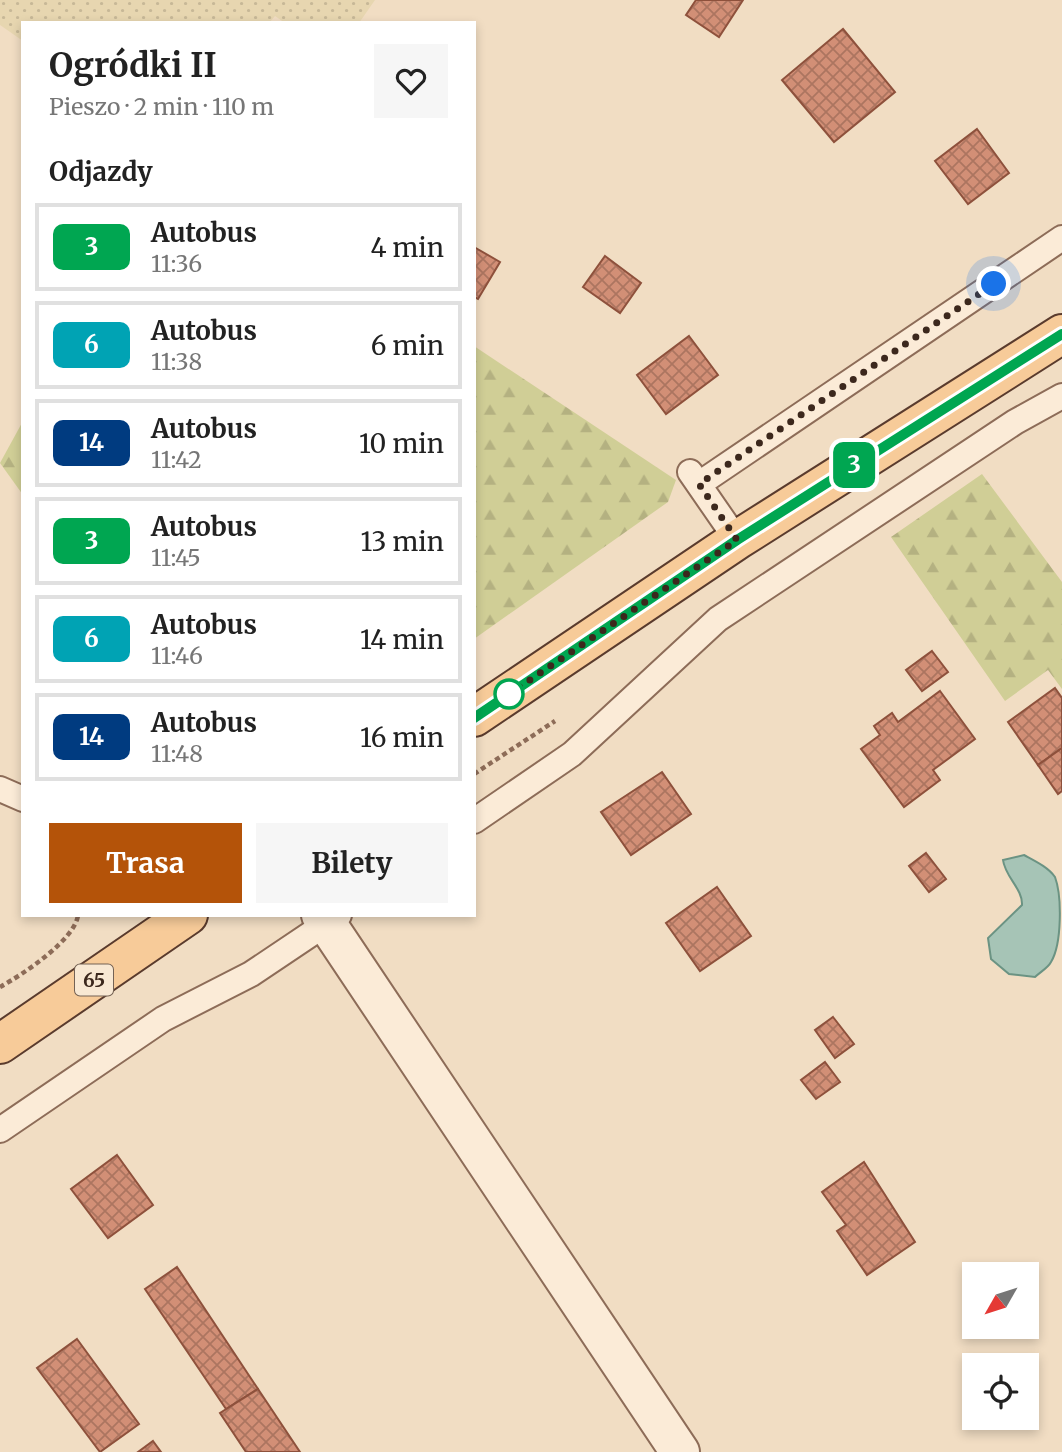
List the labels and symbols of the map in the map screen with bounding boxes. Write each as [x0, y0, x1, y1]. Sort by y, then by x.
your location [976, 266, 1011, 301]
line badge: 3 [831, 442, 877, 488]
unlabelled marker [494, 679, 524, 709]
road number: 65 [75, 964, 113, 996]
north arrow [962, 1262, 1040, 1339]

